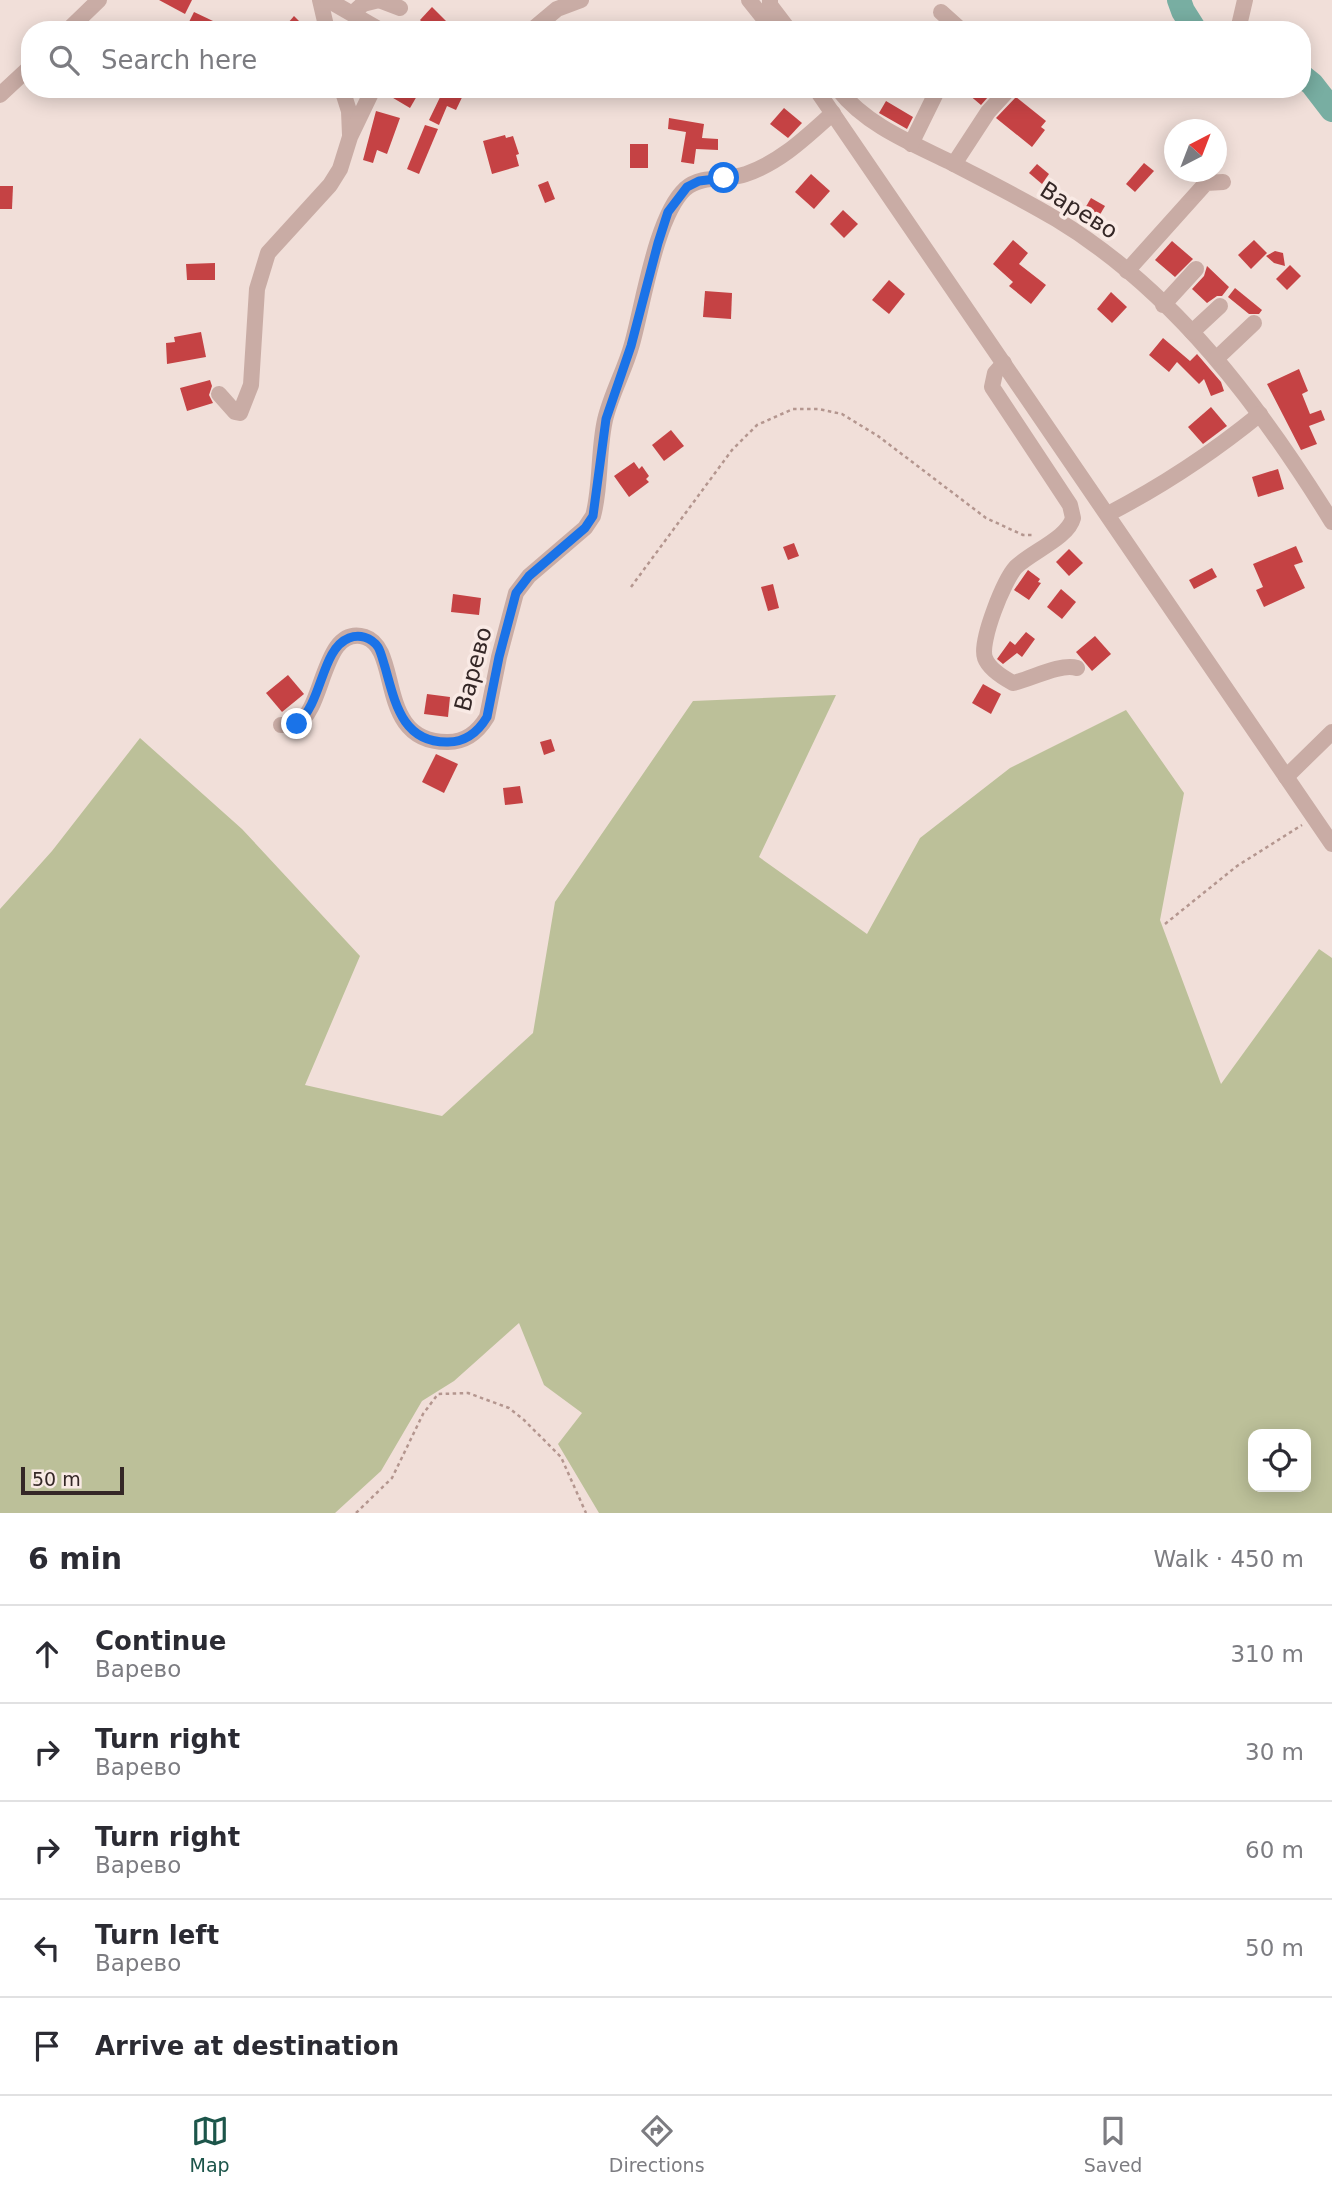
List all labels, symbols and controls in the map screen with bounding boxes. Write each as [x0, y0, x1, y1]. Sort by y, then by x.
search box [21, 21, 1311, 98]
icon: search [45, 41, 83, 79]
text: Search here [101, 45, 257, 75]
north arrow [1164, 119, 1227, 182]
route start [708, 162, 739, 193]
street label: Варево [1036, 176, 1122, 244]
street label: Варево [449, 624, 497, 714]
route end [281, 708, 312, 739]
map controls [1248, 1429, 1311, 1492]
button: locate [1248, 1429, 1311, 1492]
scale bar [21, 1464, 124, 1496]
text: 50 m [32, 1468, 81, 1490]
text: 6 min [28, 1541, 122, 1576]
text: Walk · 450 m [1153, 1546, 1304, 1572]
text: Continue [95, 1626, 226, 1656]
icon: ahead [28, 1635, 66, 1673]
text: 310 m [1230, 1641, 1304, 1667]
text: Варево [95, 1656, 181, 1682]
text: Turn right [95, 1724, 240, 1754]
icon: right [28, 1733, 66, 1771]
text: 30 m [1245, 1739, 1304, 1765]
text: Варево [95, 1754, 181, 1780]
text: Turn right [95, 1822, 240, 1852]
icon: right [28, 1831, 66, 1869]
text: 60 m [1245, 1837, 1304, 1863]
text: Варево [95, 1852, 181, 1878]
text: Turn left [95, 1920, 219, 1950]
icon: left [28, 1929, 66, 1967]
text: 50 m [1245, 1935, 1304, 1961]
text: Варево [95, 1950, 181, 1976]
icon: arrive [28, 2027, 66, 2065]
text: Arrive at destination [95, 2031, 399, 2061]
tab: Map [190, 2112, 230, 2176]
tab: Directions [609, 2112, 705, 2176]
tab: Saved [1084, 2112, 1142, 2176]

